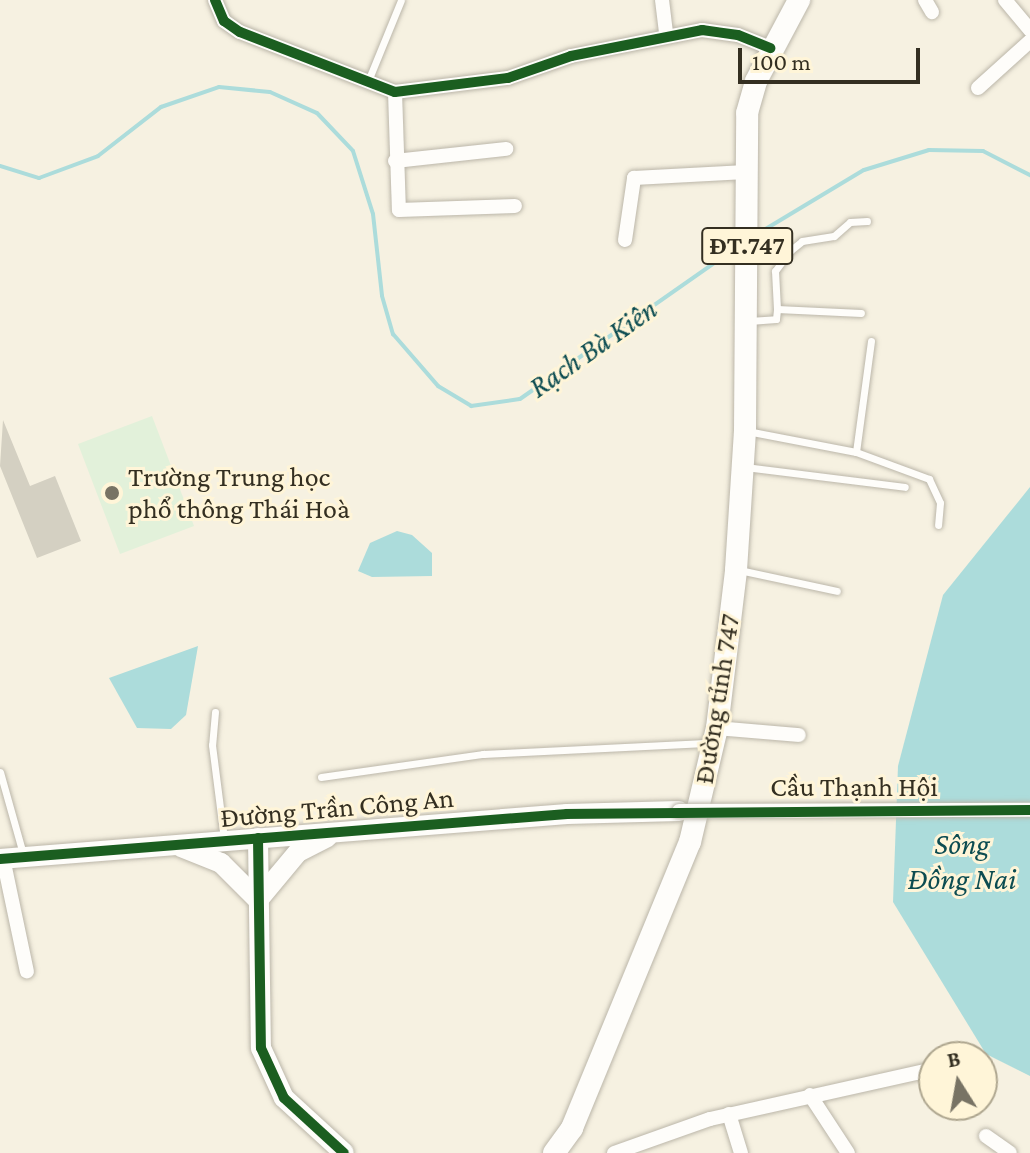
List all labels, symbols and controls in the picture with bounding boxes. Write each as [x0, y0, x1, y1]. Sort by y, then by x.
scale bar [742, 32, 924, 82]
text: 100 m [752, 48, 811, 75]
road number: ĐT.747 [701, 224, 793, 268]
water label: Rạch Bà Kiên [522, 291, 664, 405]
place label: Trường Trung học phổ thông Thái Hoà [128, 460, 350, 526]
marker: Trường Trung học phổ thông Thái Hoà [103, 484, 121, 502]
street label: Đường tỉnh 747 [687, 612, 747, 786]
street label: Cầu Thạnh Hội [770, 770, 938, 804]
street label: Đường Trần Công An [219, 781, 455, 835]
water label: Sông Đồng Nai [908, 826, 1016, 896]
north arrow [918, 1041, 998, 1121]
text: B [945, 1045, 962, 1072]

